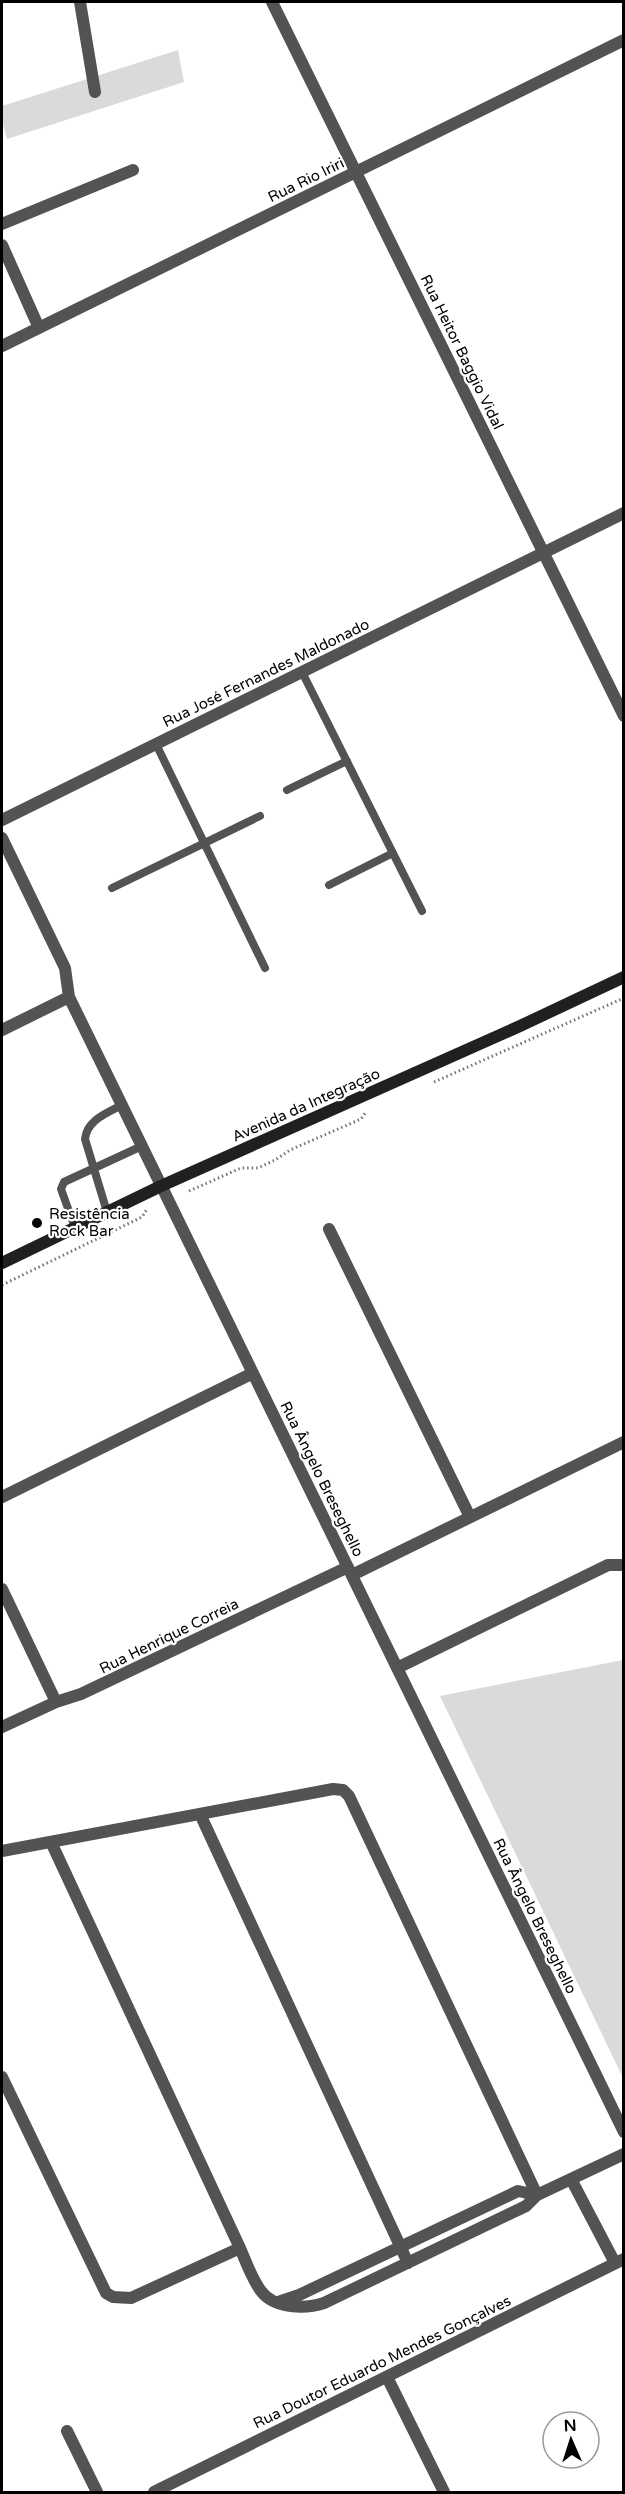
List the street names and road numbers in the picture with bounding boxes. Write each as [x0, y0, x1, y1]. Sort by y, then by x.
street label: Rua Rio Iriri [265, 154, 347, 206]
street label: Rua Heitor Baggio Vidal [417, 272, 507, 432]
street label: Rua José Fernandes Maldonado [160, 615, 372, 731]
street label: Avenida da Integração [229, 1064, 383, 1146]
street label: Rua Ângelo Breseghello [276, 1398, 368, 1560]
street label: Rua Henrique Correia [96, 1594, 242, 1678]
street label: Rua Ângelo Breseghello [489, 1835, 581, 1997]
street label: Rua Doutor Eduardo Mendes Gonçalves [250, 2292, 514, 2432]

